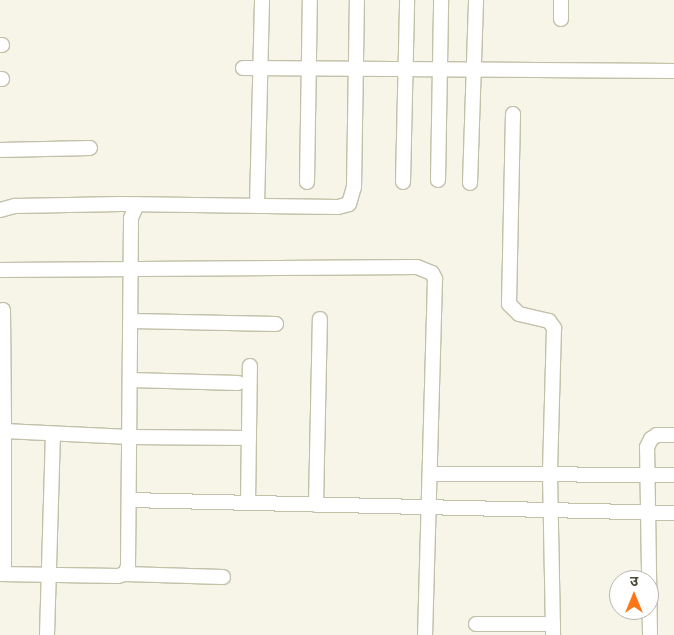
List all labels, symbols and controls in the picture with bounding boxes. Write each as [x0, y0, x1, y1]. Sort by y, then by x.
north arrow [609, 570, 659, 620]
text: उ [630, 571, 638, 591]

